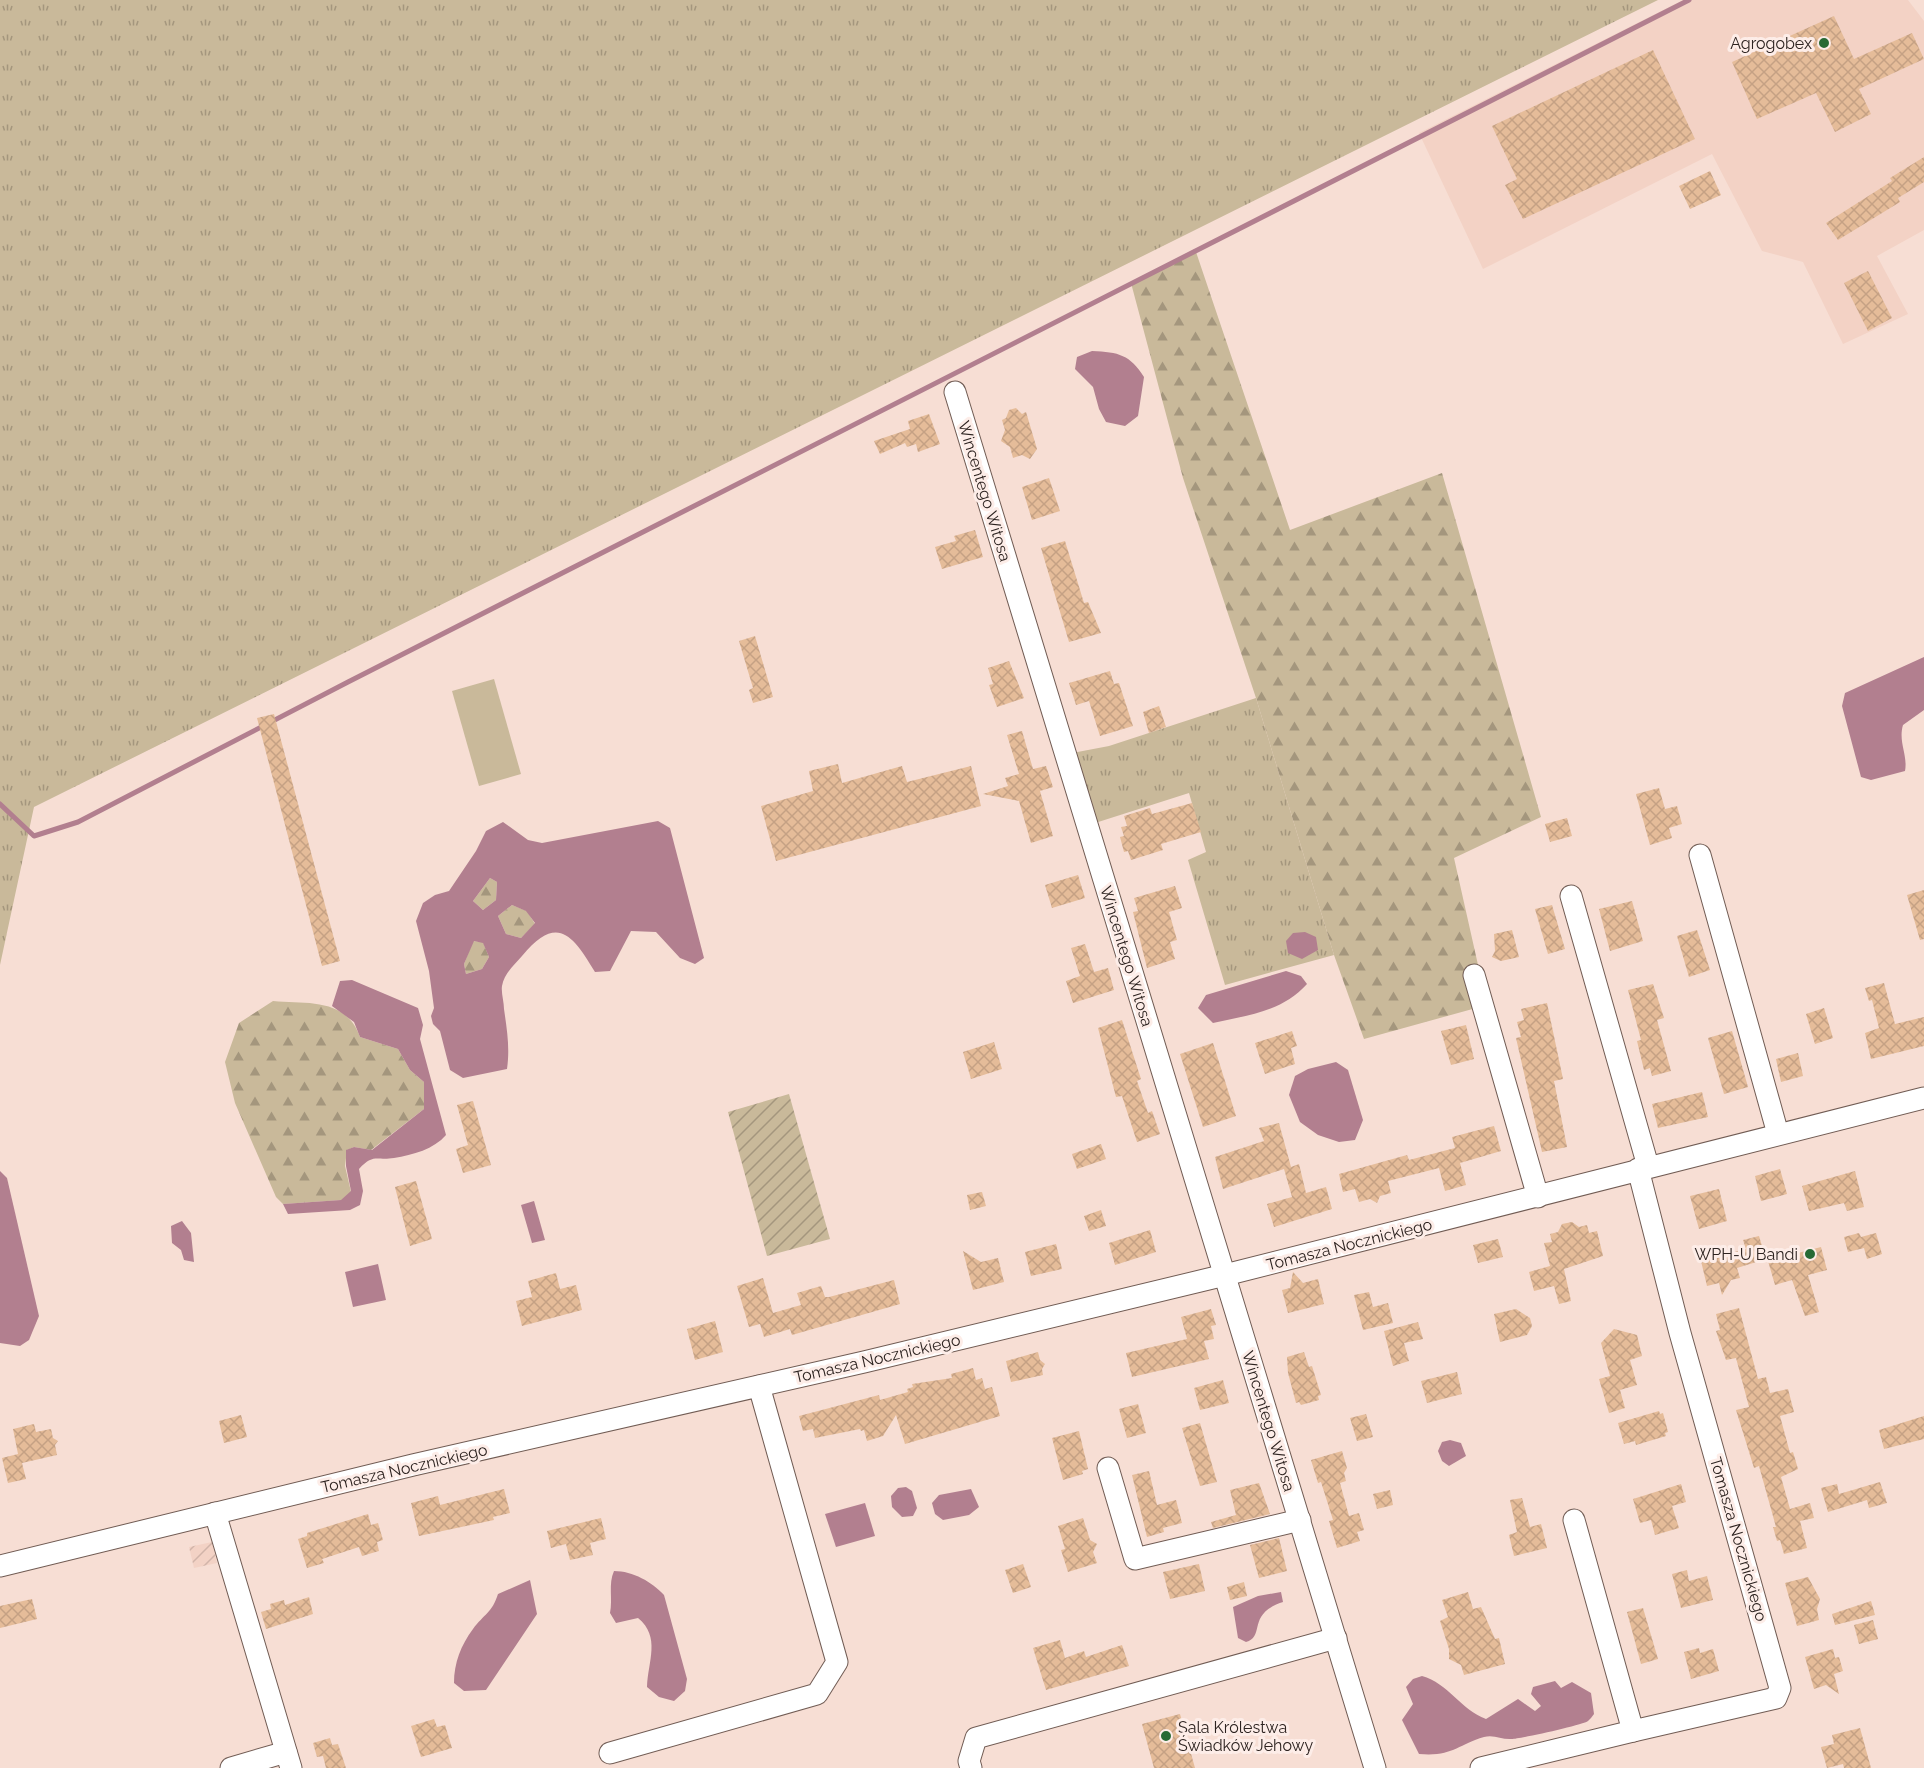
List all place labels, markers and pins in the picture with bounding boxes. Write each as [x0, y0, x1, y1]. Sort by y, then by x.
place label: Agrogobex [1730, 34, 1812, 53]
marker: Agrogobex [1817, 36, 1831, 50]
place label: WPH-U Bandi [1694, 1245, 1798, 1264]
marker: WPH-U Bandi [1803, 1247, 1817, 1261]
place label: Sala Królestwa Świadków Jehowy [1178, 1718, 1314, 1755]
marker: Sala Królestwa Świadków Jehowy [1159, 1729, 1173, 1743]

